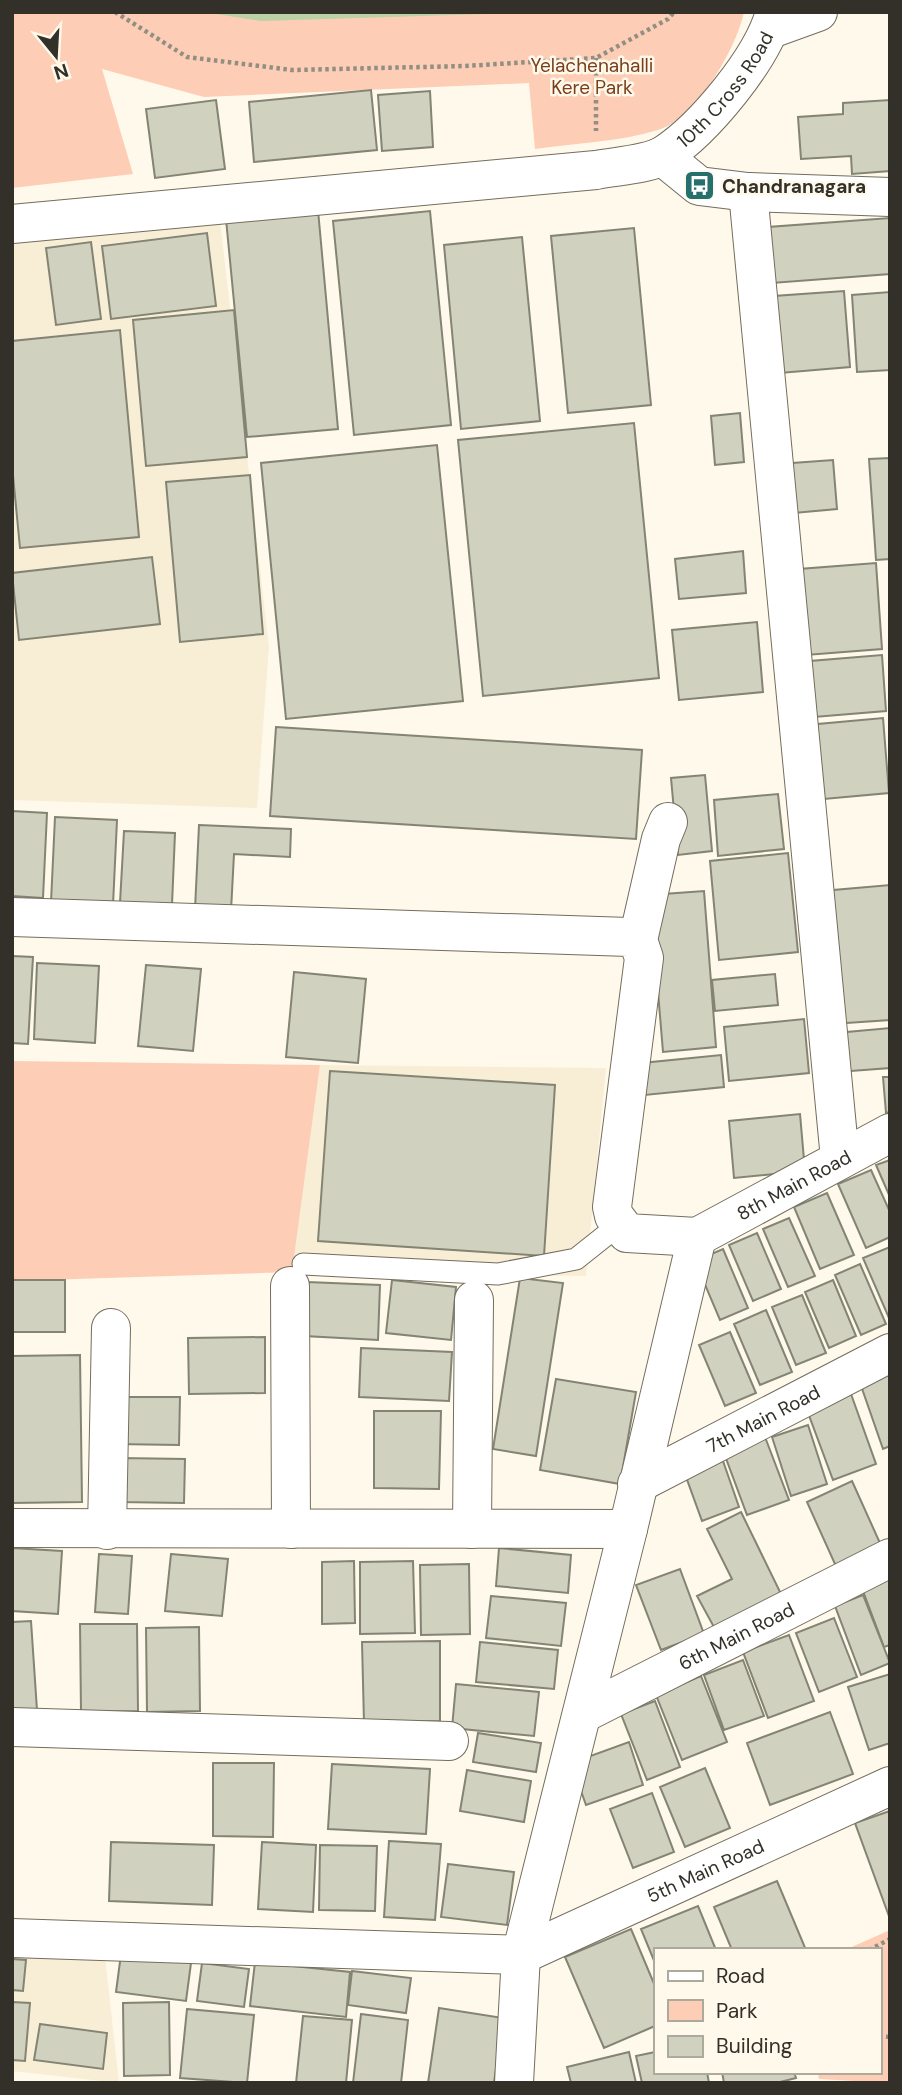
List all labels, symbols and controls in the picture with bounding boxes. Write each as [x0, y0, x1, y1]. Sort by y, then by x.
north arrow [21, 21, 91, 91]
street label: 10th Cross Road [671, 27, 779, 153]
park label: Yelachenahalli Kere Park [531, 53, 653, 100]
text: N [51, 58, 72, 86]
bus stop icon: Chandranagara [682, 169, 716, 203]
place label: Chandranagara [722, 174, 866, 199]
street label: 8th Main Road [732, 1144, 855, 1226]
street label: 7th Main Road [702, 1379, 824, 1458]
street label: 6th Main Road [674, 1596, 798, 1676]
street label: 5th Main Road [643, 1833, 768, 1908]
legend [654, 1948, 881, 2074]
text: Road [716, 1962, 765, 1990]
text: Park [716, 1997, 758, 2025]
text: Building [716, 2032, 793, 2060]

